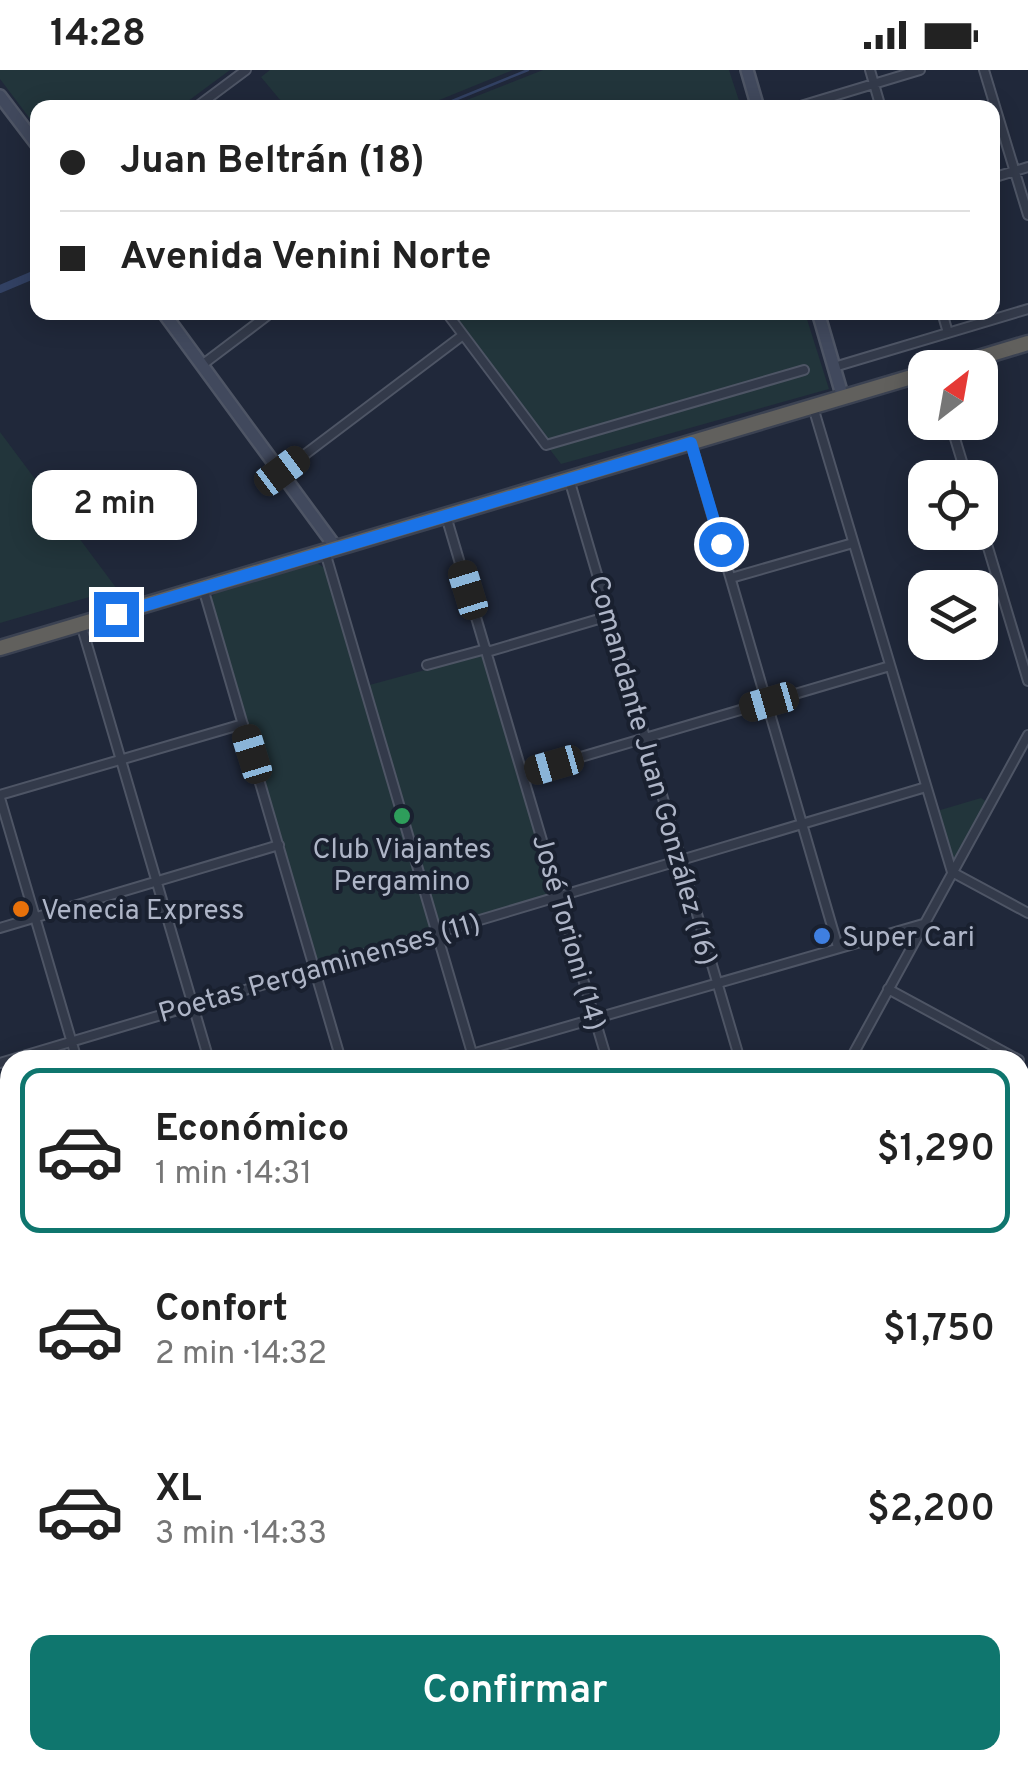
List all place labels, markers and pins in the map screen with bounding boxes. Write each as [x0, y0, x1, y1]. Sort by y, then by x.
marker: Club Viajantes Pergamino [391, 805, 413, 827]
place label: Club Viajantes Pergamino [312, 833, 492, 901]
place label: Venecia Express [41, 894, 244, 930]
marker: Venecia Express [10, 898, 32, 920]
place label: Super Cari [842, 921, 975, 957]
marker: Super Cari [811, 925, 833, 947]

